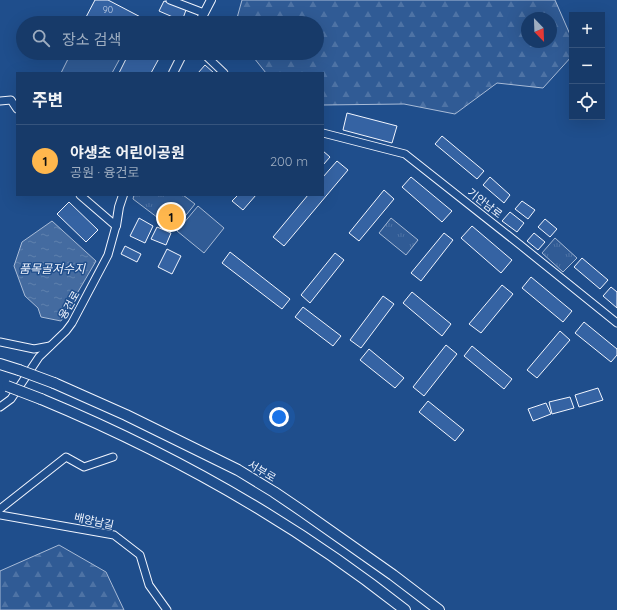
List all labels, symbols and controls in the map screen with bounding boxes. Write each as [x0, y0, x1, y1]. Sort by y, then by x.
house number: 90 [103, 4, 113, 15]
north arrow [521, 12, 557, 48]
map controls [569, 12, 605, 120]
button: + [569, 12, 605, 48]
search box [16, 16, 324, 60]
icon: search [30, 27, 52, 49]
text: 장소 검색 [62, 30, 121, 49]
button: − [569, 48, 605, 84]
button: locate [569, 84, 605, 120]
text: 주변 [32, 89, 63, 110]
text: 야생초 어린이공원 [70, 143, 185, 162]
text: 1 [42, 153, 48, 169]
text: 200 m [270, 153, 308, 169]
text: 공원 · 융건로 [70, 164, 139, 180]
street label: 기안남로 [465, 185, 505, 221]
pin: 1 [158, 202, 184, 232]
water label: 품목골저수지 [19, 261, 86, 276]
street label: 융건로 [55, 288, 83, 322]
your location [269, 407, 289, 427]
street label: 서부로 [245, 457, 279, 485]
street label: 배양남길 [73, 510, 115, 532]

